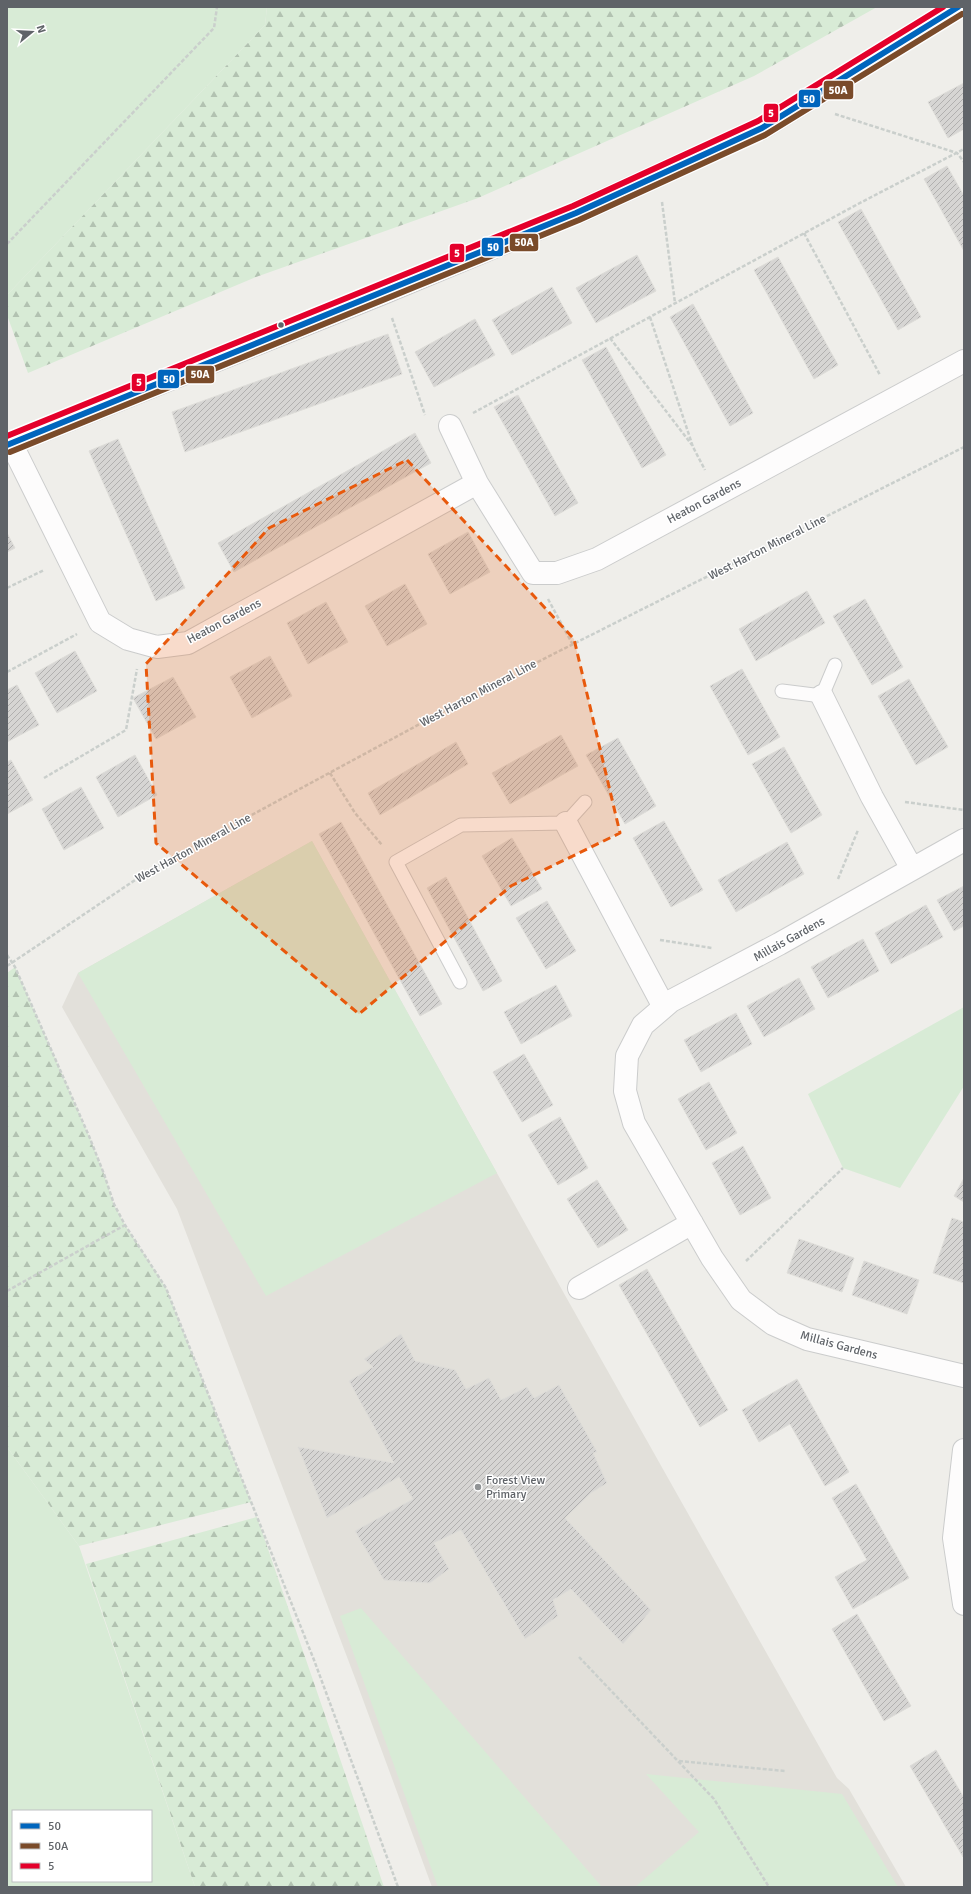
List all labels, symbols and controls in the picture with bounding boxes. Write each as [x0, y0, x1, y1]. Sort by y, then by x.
north arrow [12, 12, 52, 52]
text: N [34, 23, 48, 35]
line badge: 50A [823, 80, 854, 100]
text: 50A [829, 84, 847, 97]
line badge: 50 [798, 89, 821, 108]
text: 50 [803, 93, 815, 106]
line badge: 5 [763, 103, 779, 123]
text: 5 [768, 107, 774, 120]
line badge: 50A [509, 233, 539, 252]
text: 50A [515, 236, 533, 249]
line badge: 50 [481, 237, 504, 257]
text: 50 [487, 241, 499, 254]
line badge: 5 [449, 243, 465, 263]
text: 5 [454, 247, 460, 260]
unlabelled marker [276, 320, 286, 330]
line badge: 50A [185, 365, 215, 384]
text: 50A [191, 368, 209, 381]
line badge: 50 [157, 369, 180, 389]
line badge: 5 [131, 373, 146, 392]
text: 50 [163, 373, 175, 386]
text: 5 [136, 376, 142, 389]
street label: Heaton Gardens [665, 476, 744, 527]
street label: West Harton Mineral Line [706, 511, 829, 584]
street label: Heaton Gardens [185, 596, 264, 647]
street label: West Harton Mineral Line [417, 656, 539, 731]
street label: West Harton Mineral Line [133, 810, 254, 887]
street label: Millais Gardens [751, 914, 828, 965]
street label: Millais Gardens [799, 1328, 879, 1363]
place label: Forest View Primary [486, 1473, 545, 1502]
marker: Forest View Primary [473, 1482, 483, 1492]
legend [12, 1810, 152, 1882]
text: 50 [48, 1819, 61, 1834]
text: 50A [48, 1839, 69, 1854]
text: 5 [48, 1859, 54, 1874]

